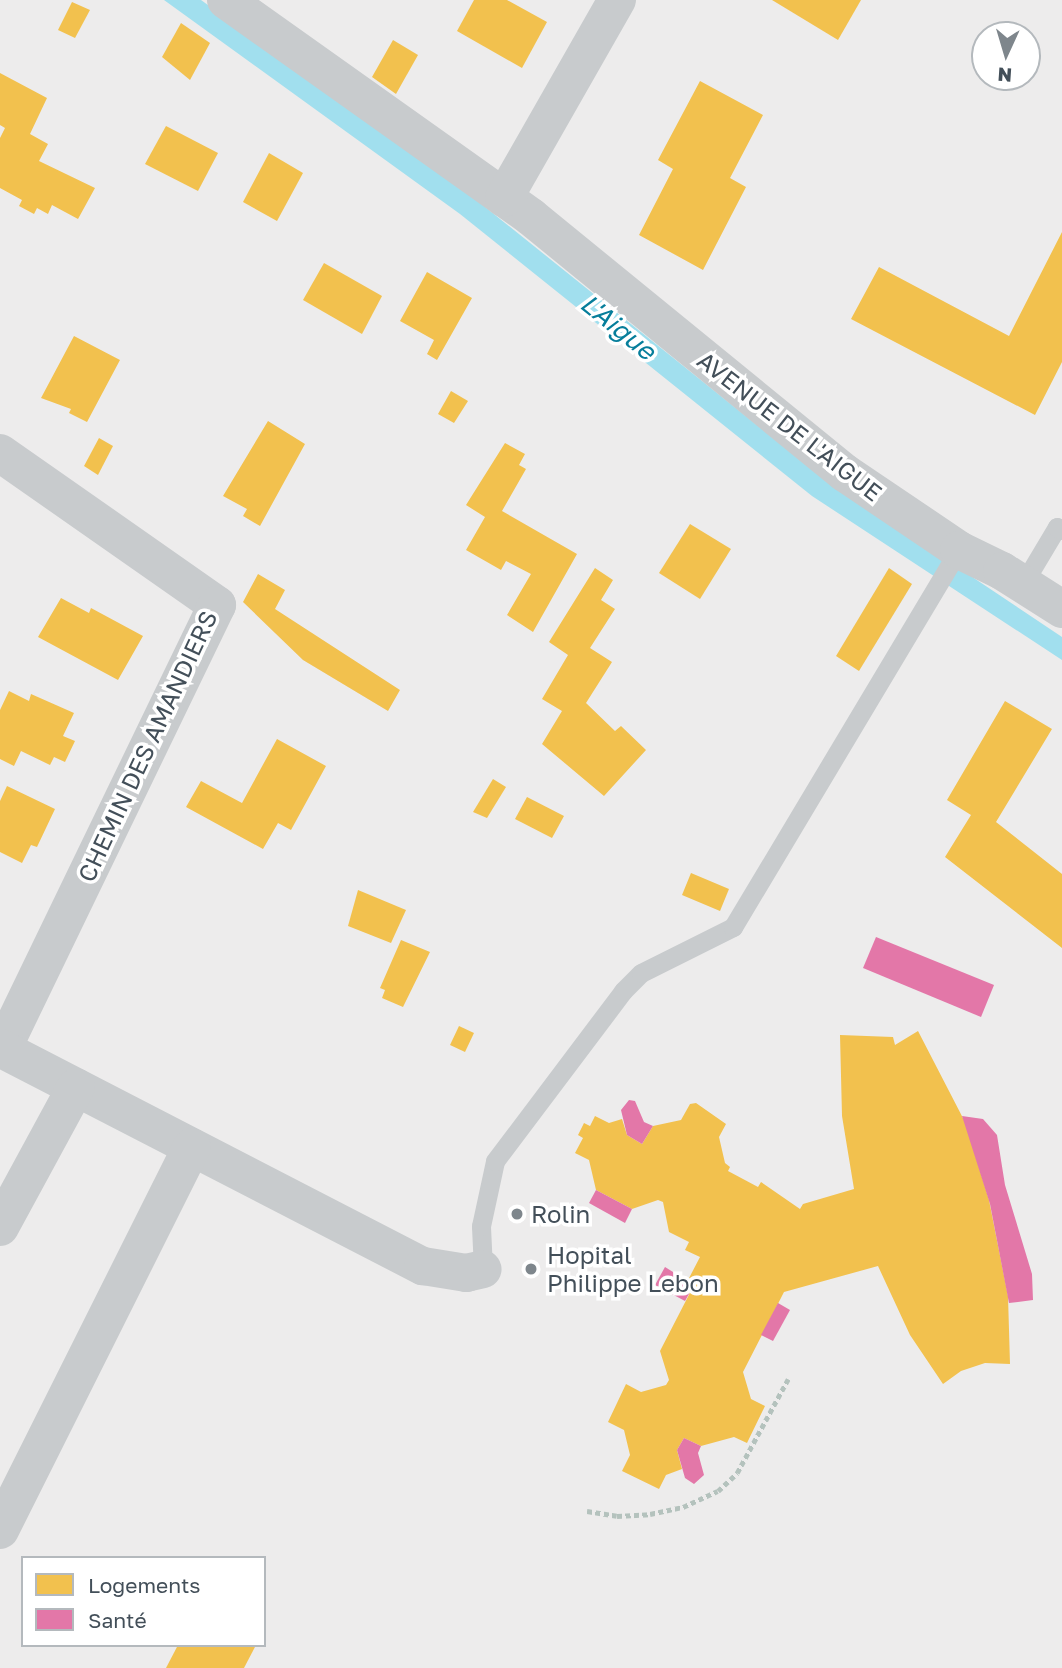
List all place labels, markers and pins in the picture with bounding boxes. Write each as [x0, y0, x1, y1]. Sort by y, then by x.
place label: Rolin [531, 1200, 590, 1228]
marker: Rolin [509, 1206, 525, 1222]
place label: Hopital Philippe Lebon [547, 1241, 719, 1297]
marker: Hopital Philippe Lebon [521, 1259, 541, 1279]

